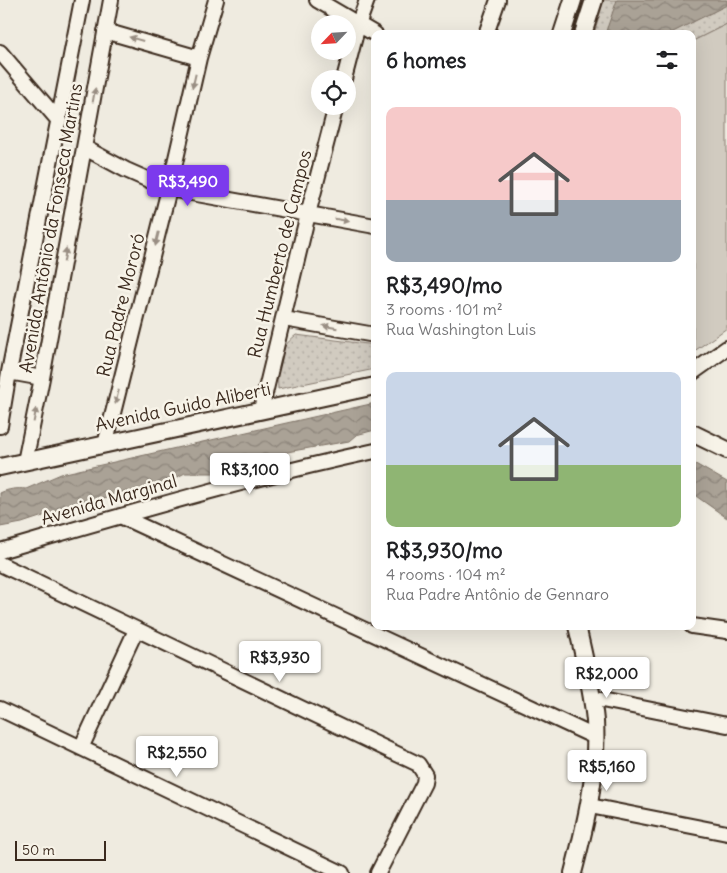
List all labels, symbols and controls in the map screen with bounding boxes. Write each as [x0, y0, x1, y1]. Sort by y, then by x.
north arrow [311, 15, 356, 60]
map controls [311, 15, 356, 115]
one-way arrow [128, 35, 143, 43]
icon: filters [653, 46, 681, 74]
text: 6 homes [386, 47, 466, 74]
button: locate [311, 70, 356, 115]
one-way arrow [190, 73, 198, 88]
street label: Avenida Antônio da Fonseca Martins [14, 81, 87, 375]
one-way arrow [90, 87, 98, 103]
icon: home [489, 139, 579, 229]
street label: Rua Humberto de Campos [242, 147, 317, 360]
pin: R$3,490 [142, 164, 234, 207]
text: R$3,490 [158, 171, 218, 191]
one-way arrow [334, 216, 350, 224]
street label: Rua Padre Mororó [92, 231, 150, 379]
one-way arrow [152, 232, 160, 247]
one-way arrow [62, 247, 70, 263]
text: R$3,490/mo [386, 272, 502, 299]
text: 3 rooms · 101 m² [386, 299, 503, 319]
text: Rua Washington Luis [386, 319, 536, 339]
one-way arrow [321, 323, 337, 331]
street label: Avenida Guido Aliberti [93, 377, 273, 436]
one-way arrow [113, 389, 121, 404]
icon: home [489, 404, 579, 494]
one-way arrow [32, 406, 40, 422]
pin: R$3,100 [204, 452, 296, 495]
text: R$3,100 [221, 459, 279, 479]
street label: Avenida Marginal [38, 469, 179, 530]
text: R$3,930/mo [386, 537, 503, 564]
text: 4 rooms · 104 m² [386, 564, 506, 584]
text: Rua Padre Antônio de Gennaro [386, 584, 609, 604]
pin: R$3,930 [234, 640, 326, 683]
text: R$3,930 [250, 647, 310, 667]
pin: R$2,000 [561, 656, 653, 699]
text: R$2,000 [576, 663, 638, 683]
pin: R$2,550 [131, 736, 223, 778]
text: R$2,550 [147, 742, 207, 762]
pin: R$5,160 [561, 750, 653, 792]
text: R$5,160 [578, 756, 636, 776]
scale bar [15, 838, 106, 861]
text: 50 m [22, 841, 55, 859]

